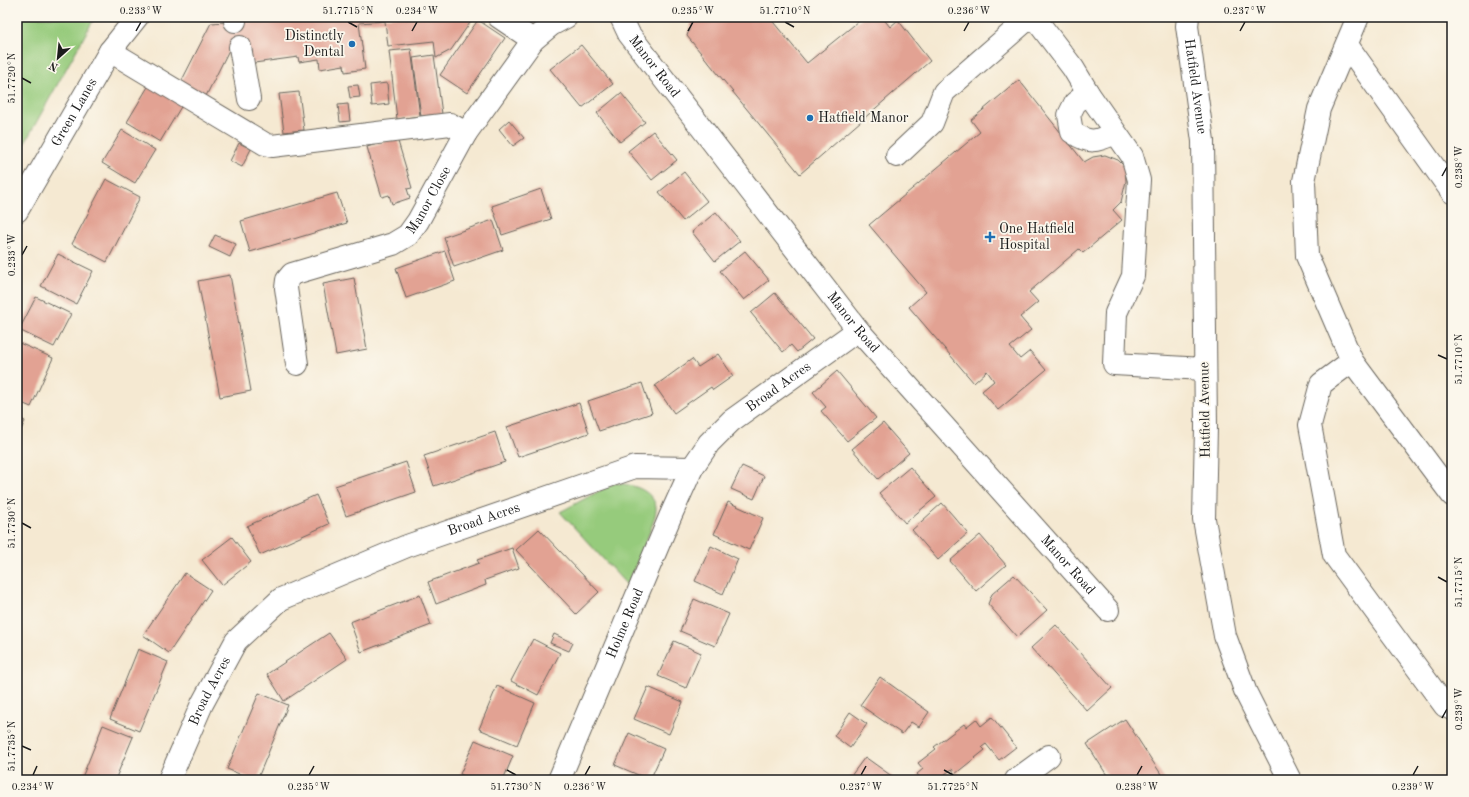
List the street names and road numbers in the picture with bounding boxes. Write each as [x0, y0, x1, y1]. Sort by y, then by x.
street label: Manor Road [626, 33, 682, 100]
street label: Hatfield Avenue [1182, 38, 1209, 135]
street label: Green Lanes [49, 76, 100, 149]
street label: Manor Close [404, 164, 453, 237]
street label: Manor Road [824, 289, 882, 356]
street label: Broad Acres [744, 359, 813, 415]
street label: Hatfield Avenue [1197, 362, 1213, 458]
street label: Broad Acres [446, 500, 522, 538]
street label: Manor Road [1038, 533, 1098, 597]
street label: Holme Road [604, 586, 646, 660]
street label: Broad Acres [187, 654, 233, 728]

